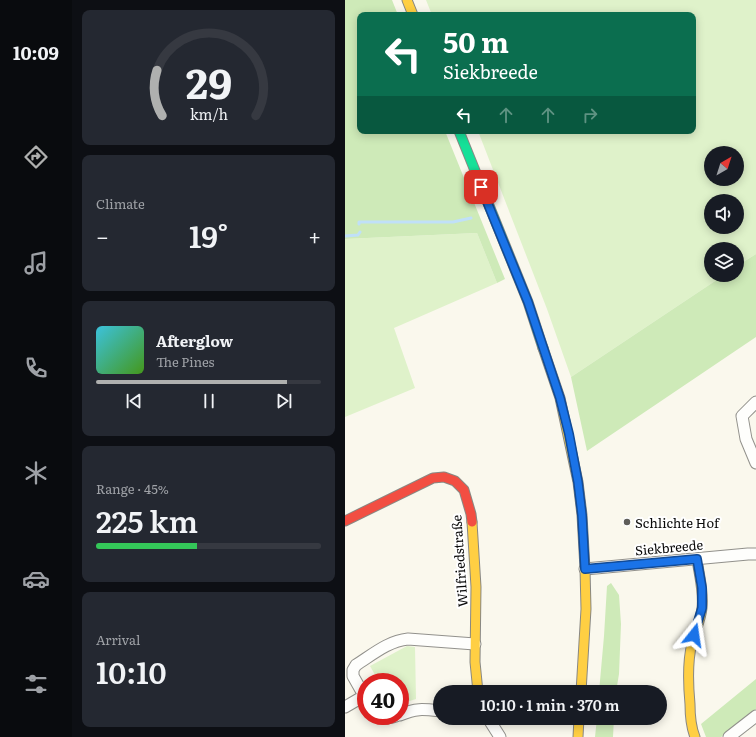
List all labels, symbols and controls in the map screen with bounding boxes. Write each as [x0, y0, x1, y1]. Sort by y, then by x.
text: 50 m [443, 20, 509, 62]
icon: left [377, 28, 429, 80]
text: 10:09 [13, 39, 59, 66]
text: 29 [185, 50, 232, 112]
text: Siekbreede [443, 58, 538, 85]
text: km/h [189, 102, 228, 123]
icon: left [453, 104, 475, 126]
icon: ahead [495, 104, 517, 126]
icon: ahead [537, 104, 559, 126]
icon: right [579, 104, 601, 126]
icon: directions [22, 143, 50, 171]
north arrow [704, 146, 744, 186]
map controls [704, 146, 744, 282]
pin [464, 170, 498, 204]
icon: arrive [470, 176, 492, 198]
text: Climate [96, 194, 145, 213]
button: sound [704, 194, 744, 234]
text: 19° [189, 213, 228, 257]
text: − [96, 219, 109, 252]
text: + [308, 219, 321, 252]
button: layers [704, 242, 744, 282]
icon: music [22, 249, 50, 277]
text: Afterglow [156, 329, 233, 352]
text: The Pines [156, 352, 214, 371]
icon: phone [22, 354, 50, 382]
icon: previous [123, 390, 145, 412]
icon: pause [198, 390, 220, 412]
icon: next [273, 390, 295, 412]
icon: climate [22, 459, 50, 487]
text: Range · 45% [96, 479, 169, 498]
text: 225 km [96, 498, 198, 542]
place label: Schlichte Hof [635, 513, 720, 532]
street label: Wilfriedstraße [446, 514, 472, 608]
marker: Schlichte Hof [622, 517, 632, 527]
street label: Siekbreede [634, 535, 704, 559]
icon: car [22, 565, 50, 593]
position arrow [673, 614, 715, 656]
text: Arrival [96, 630, 140, 649]
text: 10:10 [96, 649, 167, 693]
icon: filters [22, 670, 50, 698]
speed limit sign: 40 [357, 673, 409, 725]
text: 10:10 · 1 min · 370 m [480, 693, 620, 716]

